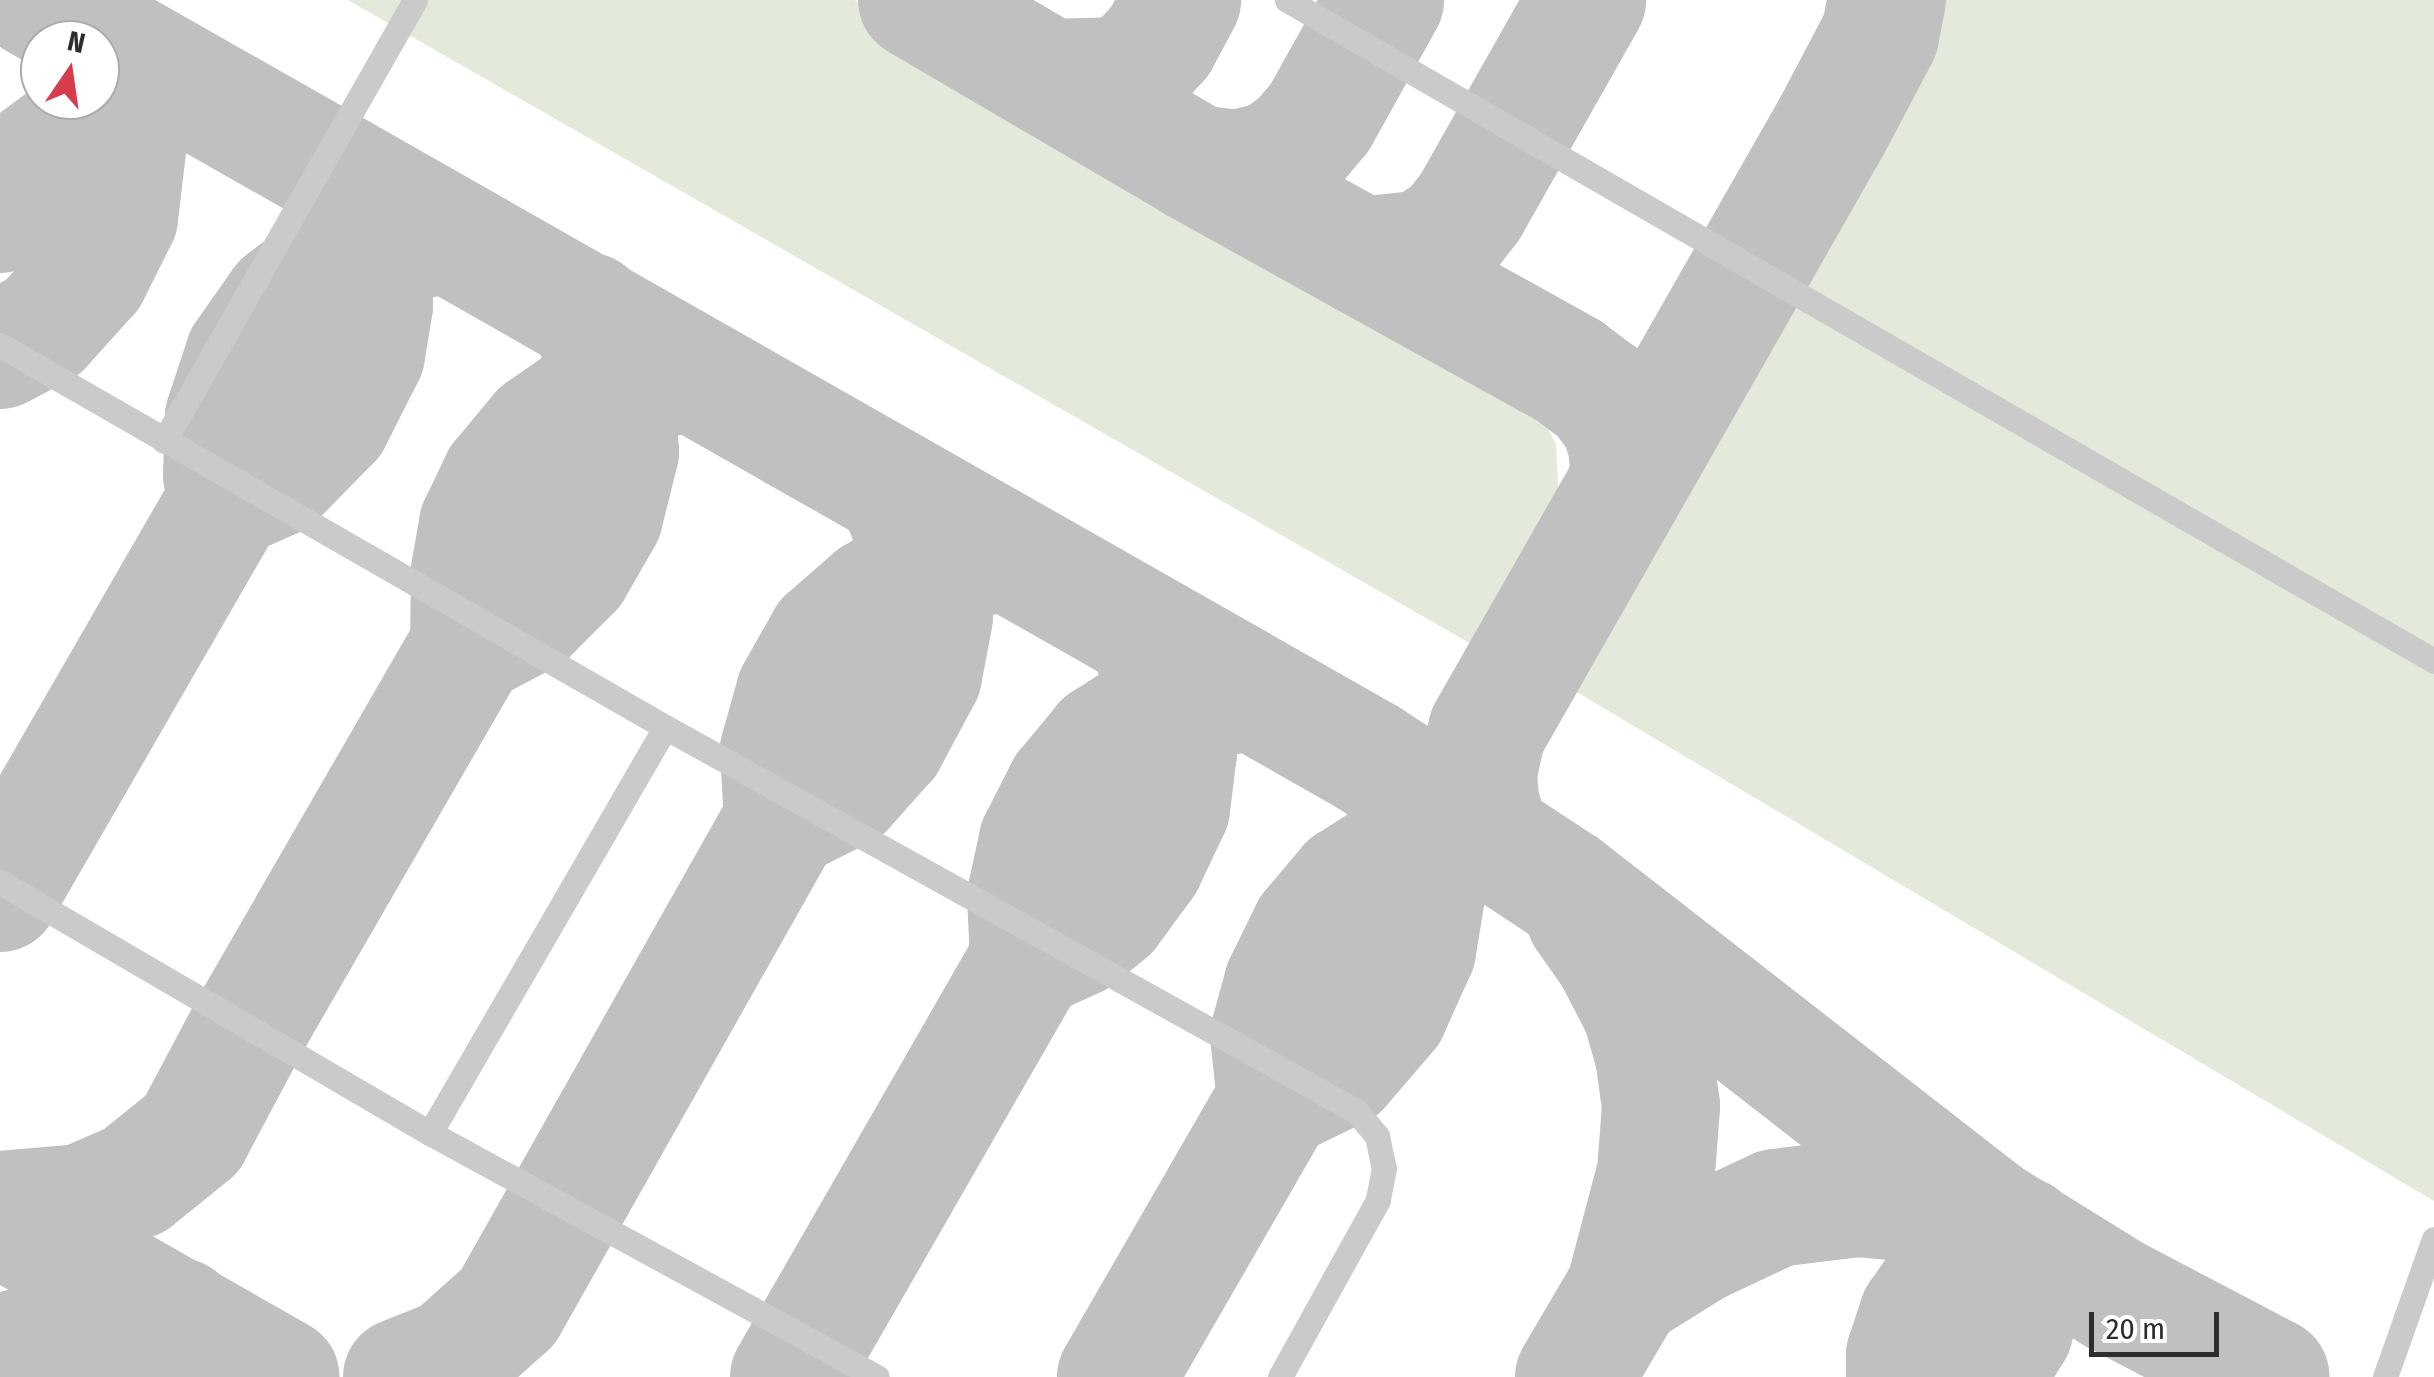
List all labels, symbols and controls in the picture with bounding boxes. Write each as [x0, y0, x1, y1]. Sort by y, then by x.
north arrow [20, 20, 120, 120]
text: N [65, 24, 88, 60]
scale bar [2094, 1292, 2224, 1354]
text: 20 m [2106, 1311, 2165, 1347]

